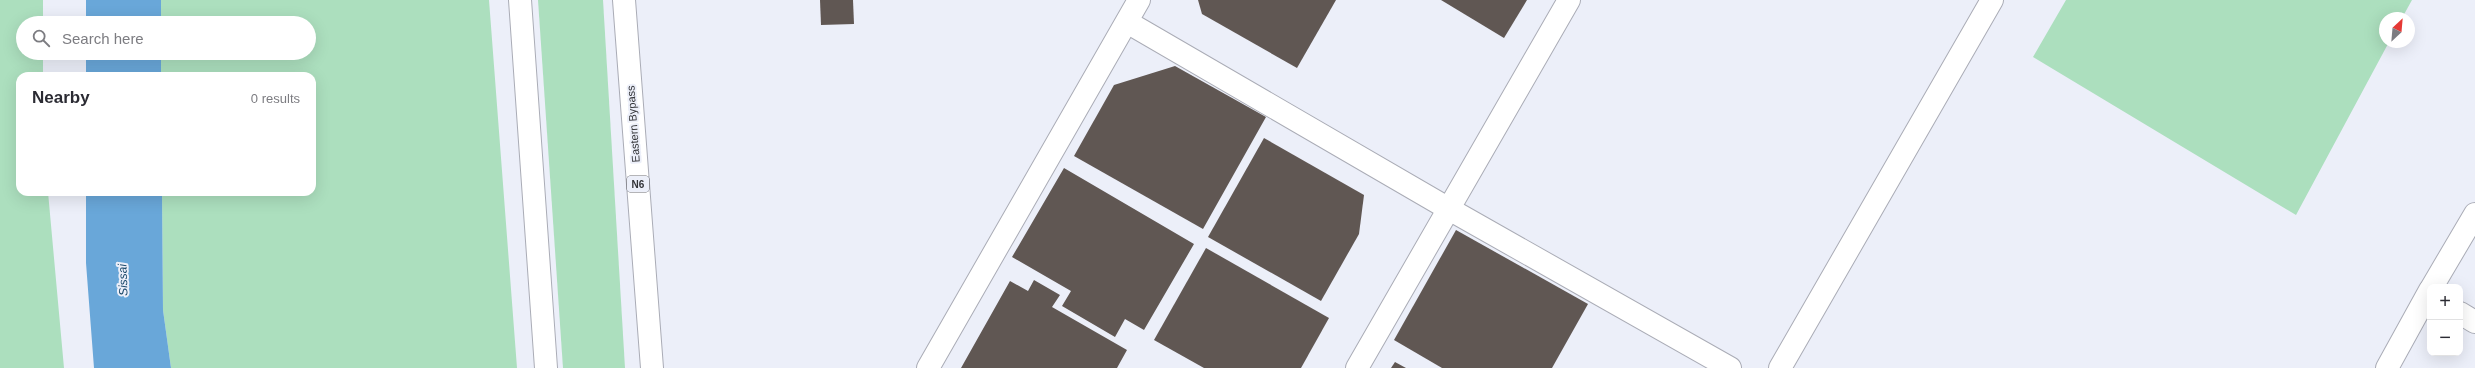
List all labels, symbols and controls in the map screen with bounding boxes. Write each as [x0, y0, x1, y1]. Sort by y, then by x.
north arrow [2379, 12, 2415, 48]
search box [16, 16, 316, 60]
icon: search [30, 27, 52, 49]
text: Search here [62, 30, 144, 47]
street label: Eastern Bypass [624, 85, 642, 163]
text: Nearby [32, 88, 90, 107]
text: 0 results [251, 91, 300, 106]
road number: N6 [627, 176, 649, 192]
water label: Sissai [115, 263, 131, 296]
map controls [2427, 284, 2463, 356]
button: + [2427, 284, 2463, 320]
button: − [2427, 320, 2463, 356]

